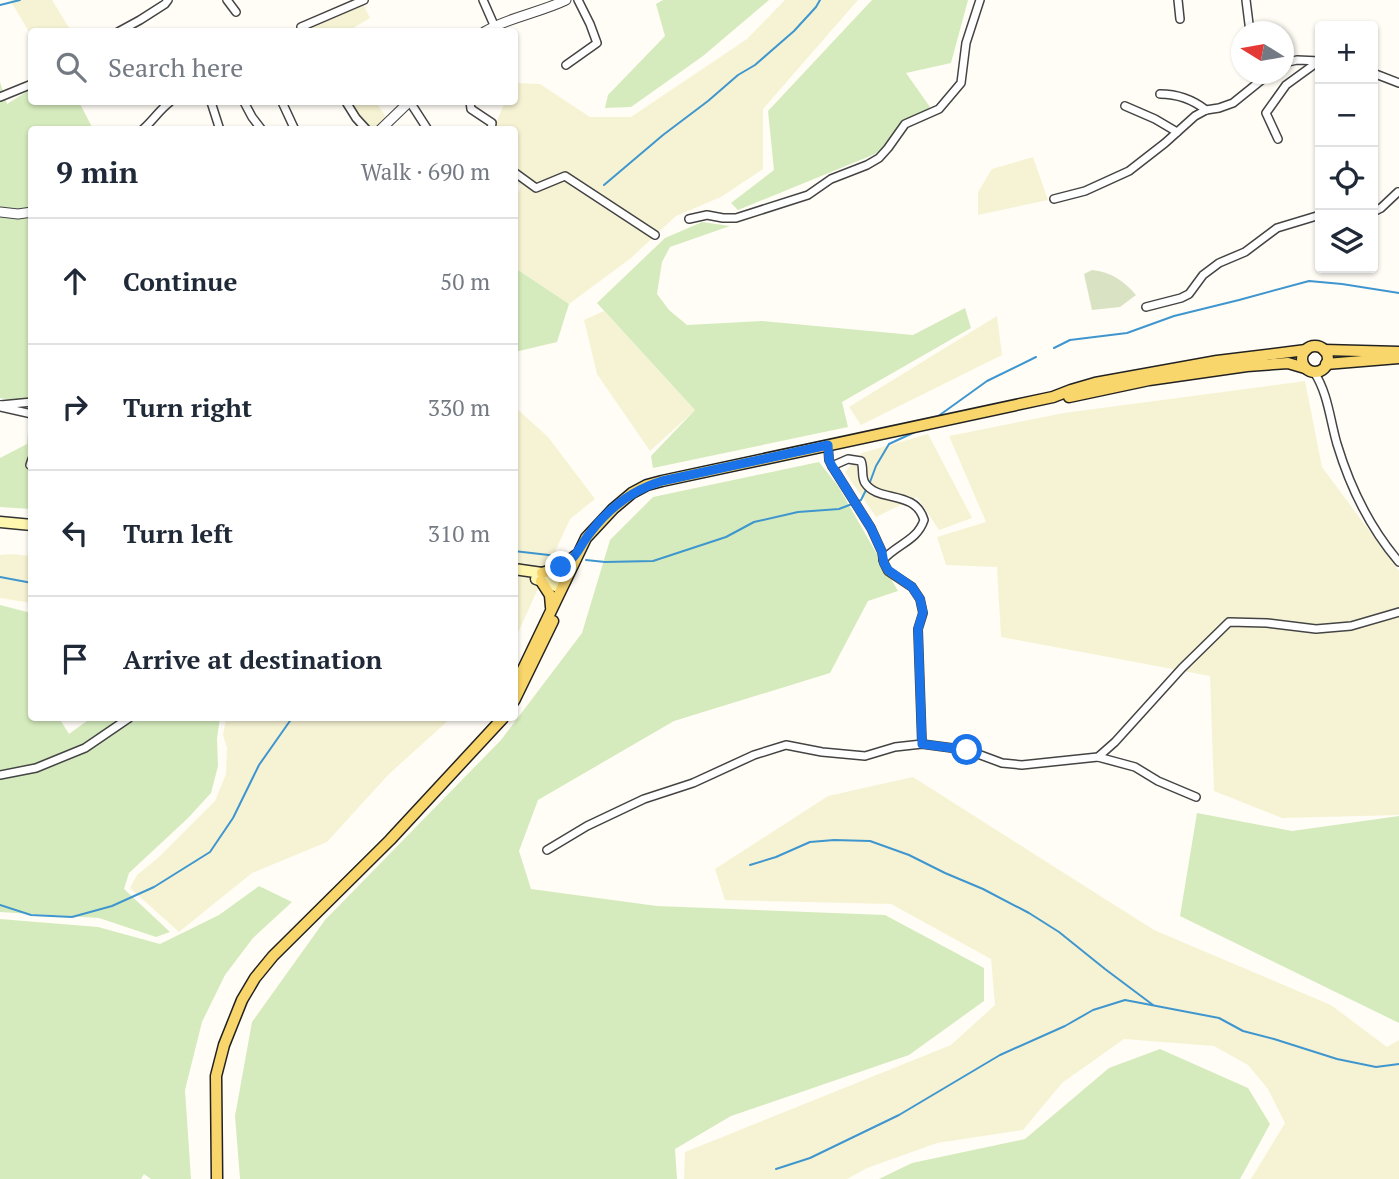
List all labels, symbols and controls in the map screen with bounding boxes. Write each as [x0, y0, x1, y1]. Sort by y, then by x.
north arrow [1231, 21, 1294, 84]
map controls [1315, 21, 1378, 273]
button: + [1315, 21, 1378, 84]
search box [28, 28, 518, 105]
icon: search [52, 48, 90, 86]
text: Search here [108, 50, 243, 84]
button: − [1315, 84, 1378, 147]
button: locate [1315, 147, 1378, 210]
text: 9 min [56, 152, 138, 192]
text: Walk · 690 m [361, 156, 490, 187]
button: layers [1315, 210, 1378, 273]
icon: ahead [56, 262, 94, 300]
text: Continue [123, 264, 237, 298]
text: 50 m [440, 266, 490, 297]
icon: right [56, 388, 94, 426]
text: Turn right [123, 390, 252, 424]
text: 330 m [428, 392, 490, 423]
icon: left [56, 514, 94, 552]
text: Turn left [123, 516, 233, 550]
text: 310 m [428, 518, 490, 549]
route end [545, 551, 576, 582]
icon: arrive [56, 640, 94, 678]
text: Arrive at destination [123, 642, 382, 676]
route start [951, 734, 982, 765]

